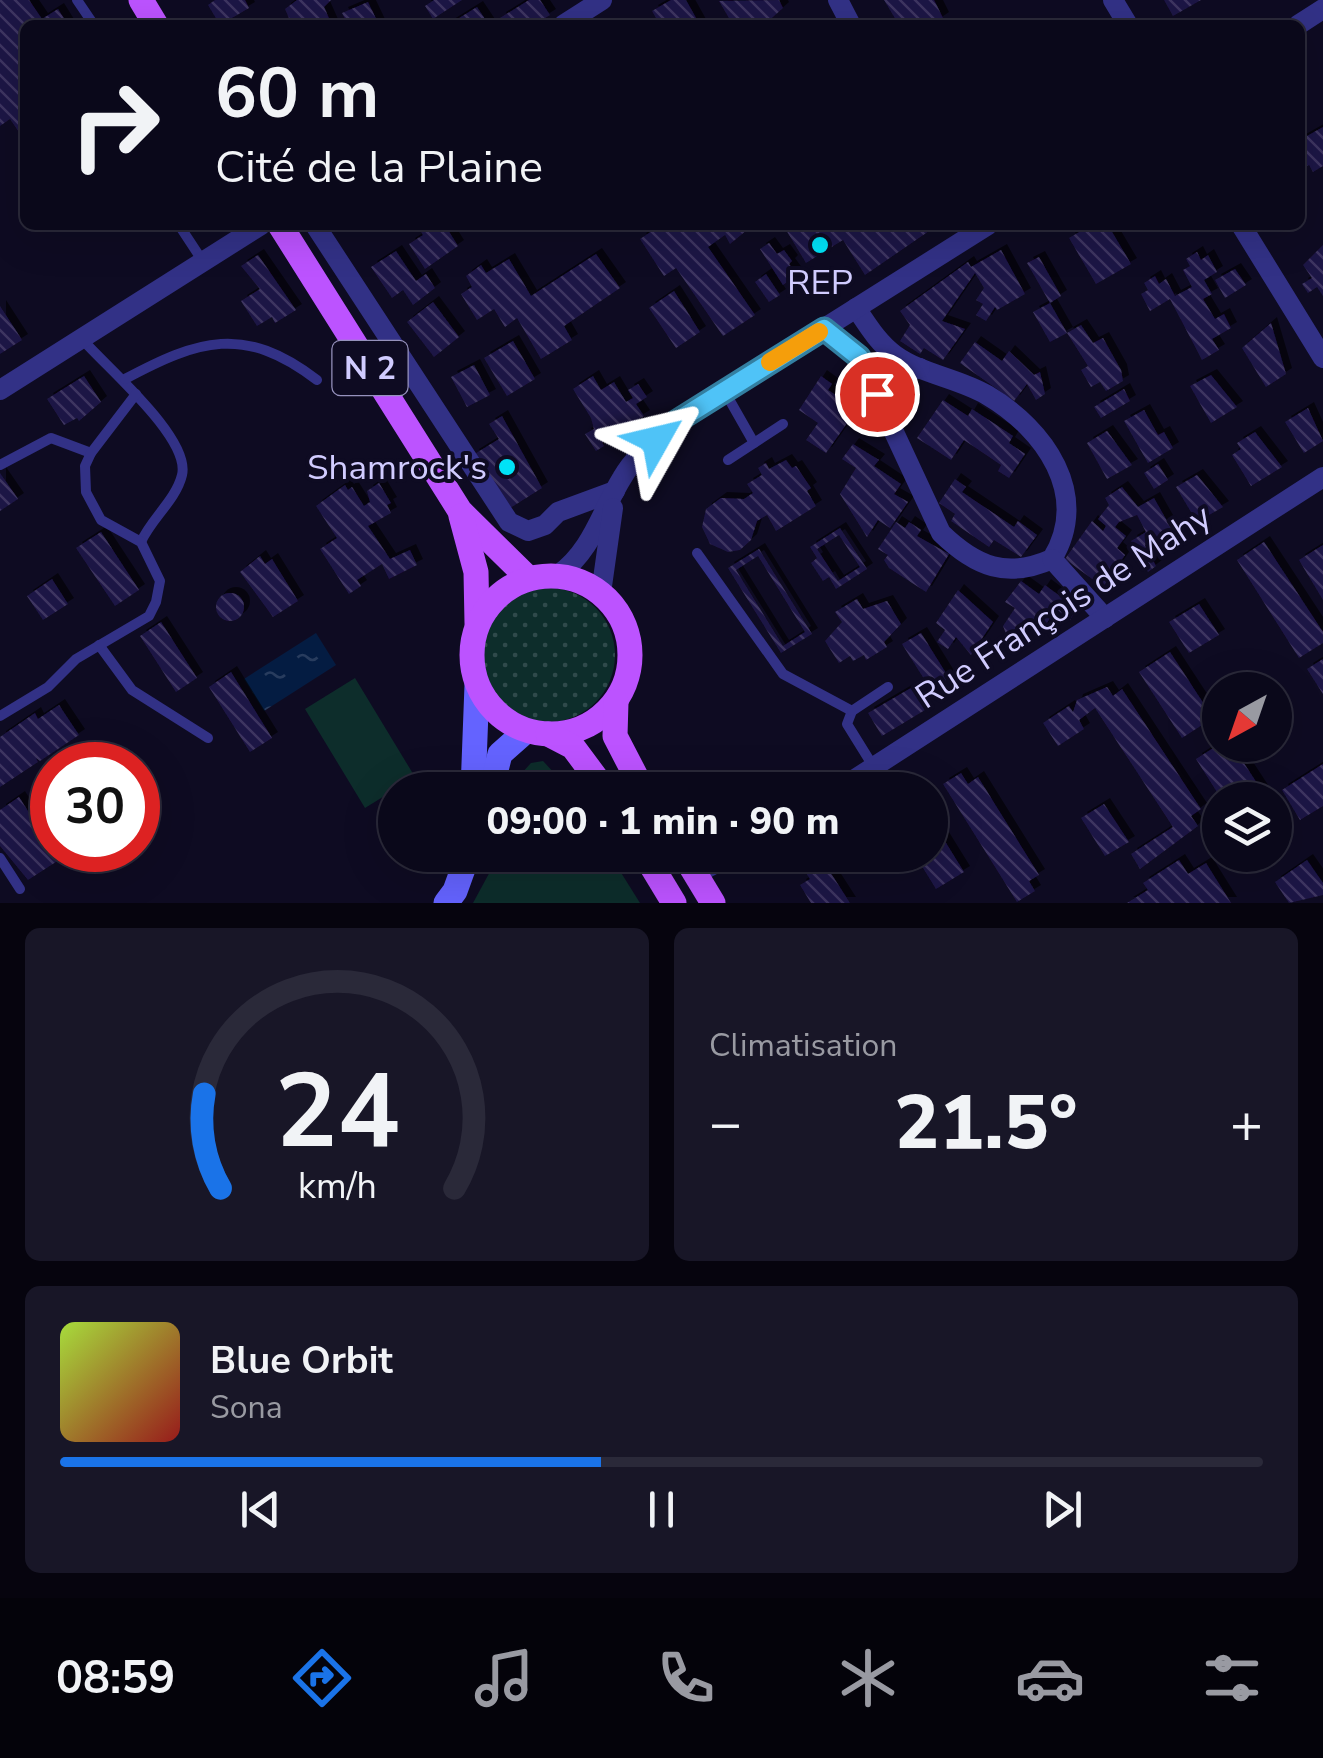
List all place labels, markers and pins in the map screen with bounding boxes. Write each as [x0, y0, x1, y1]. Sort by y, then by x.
marker: REP [809, 234, 831, 256]
place label: REP [787, 259, 853, 306]
pin [835, 352, 920, 437]
place label: Shamrock's [307, 444, 487, 491]
marker: Shamrock's [496, 456, 518, 478]

